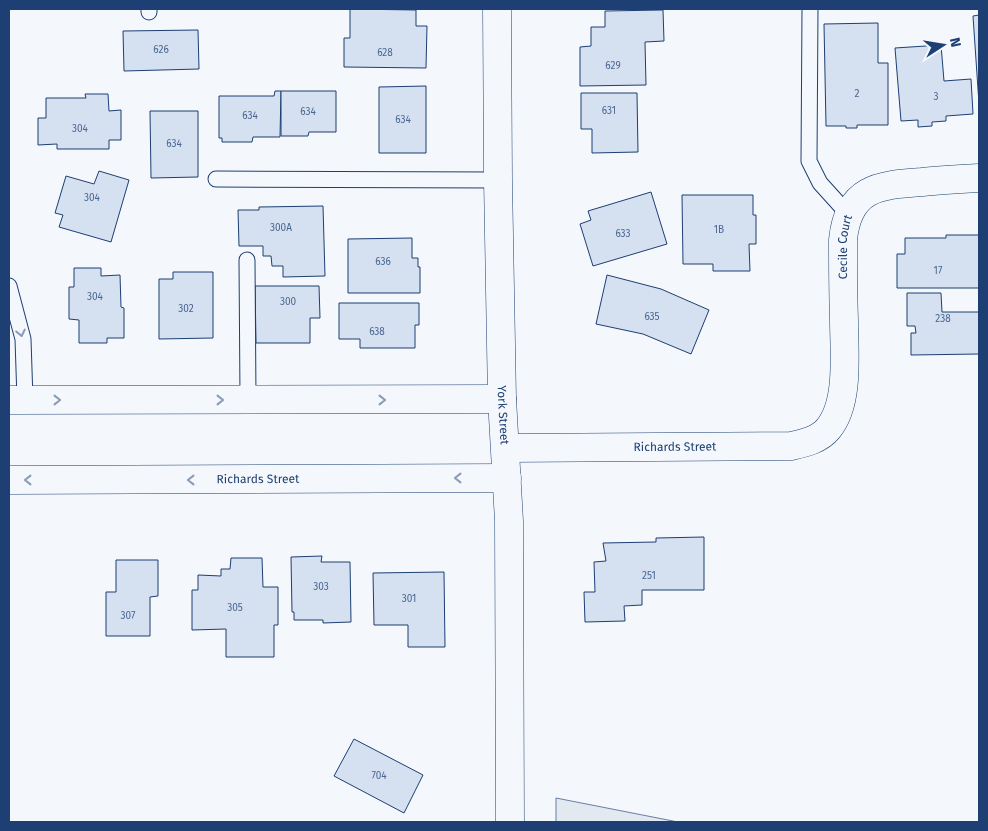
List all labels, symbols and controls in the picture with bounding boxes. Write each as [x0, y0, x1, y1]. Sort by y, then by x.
north arrow [918, 20, 968, 70]
text: N [946, 36, 965, 49]
house number: 626 [153, 44, 169, 56]
house number: 628 [377, 47, 393, 59]
house number: 629 [605, 60, 621, 72]
house number: 2 [855, 88, 860, 100]
house number: 3 [934, 91, 939, 103]
house number: 631 [602, 105, 616, 117]
house number: 634 [300, 106, 316, 118]
house number: 634 [242, 110, 258, 122]
house number: 634 [395, 114, 411, 126]
house number: 304 [72, 123, 89, 135]
house number: 634 [166, 138, 182, 150]
house number: 304 [84, 192, 101, 204]
street label: Cecile Court [836, 212, 855, 279]
house number: 300A [270, 222, 292, 234]
house number: 1B [714, 224, 724, 236]
house number: 633 [615, 228, 631, 240]
house number: 636 [375, 256, 391, 268]
house number: 17 [934, 265, 943, 277]
house number: 304 [87, 291, 104, 303]
house number: 300 [280, 296, 296, 308]
house number: 302 [178, 303, 194, 315]
house number: 635 [644, 311, 660, 323]
house number: 238 [935, 313, 951, 325]
house number: 638 [369, 326, 385, 338]
one-way arrow [16, 328, 26, 337]
street label: York Street [495, 385, 512, 446]
one-way arrow [54, 395, 62, 405]
one-way arrow [216, 395, 224, 405]
one-way arrow [379, 395, 387, 405]
street label: Richards Street [634, 440, 717, 454]
street label: Richards Street [217, 472, 300, 486]
one-way arrow [454, 473, 462, 484]
one-way arrow [24, 475, 32, 485]
one-way arrow [186, 475, 194, 485]
house number: 251 [642, 570, 656, 582]
house number: 303 [313, 581, 329, 593]
house number: 301 [402, 593, 416, 605]
house number: 305 [227, 602, 243, 614]
house number: 307 [121, 610, 136, 622]
house number: 704 [371, 770, 387, 782]

